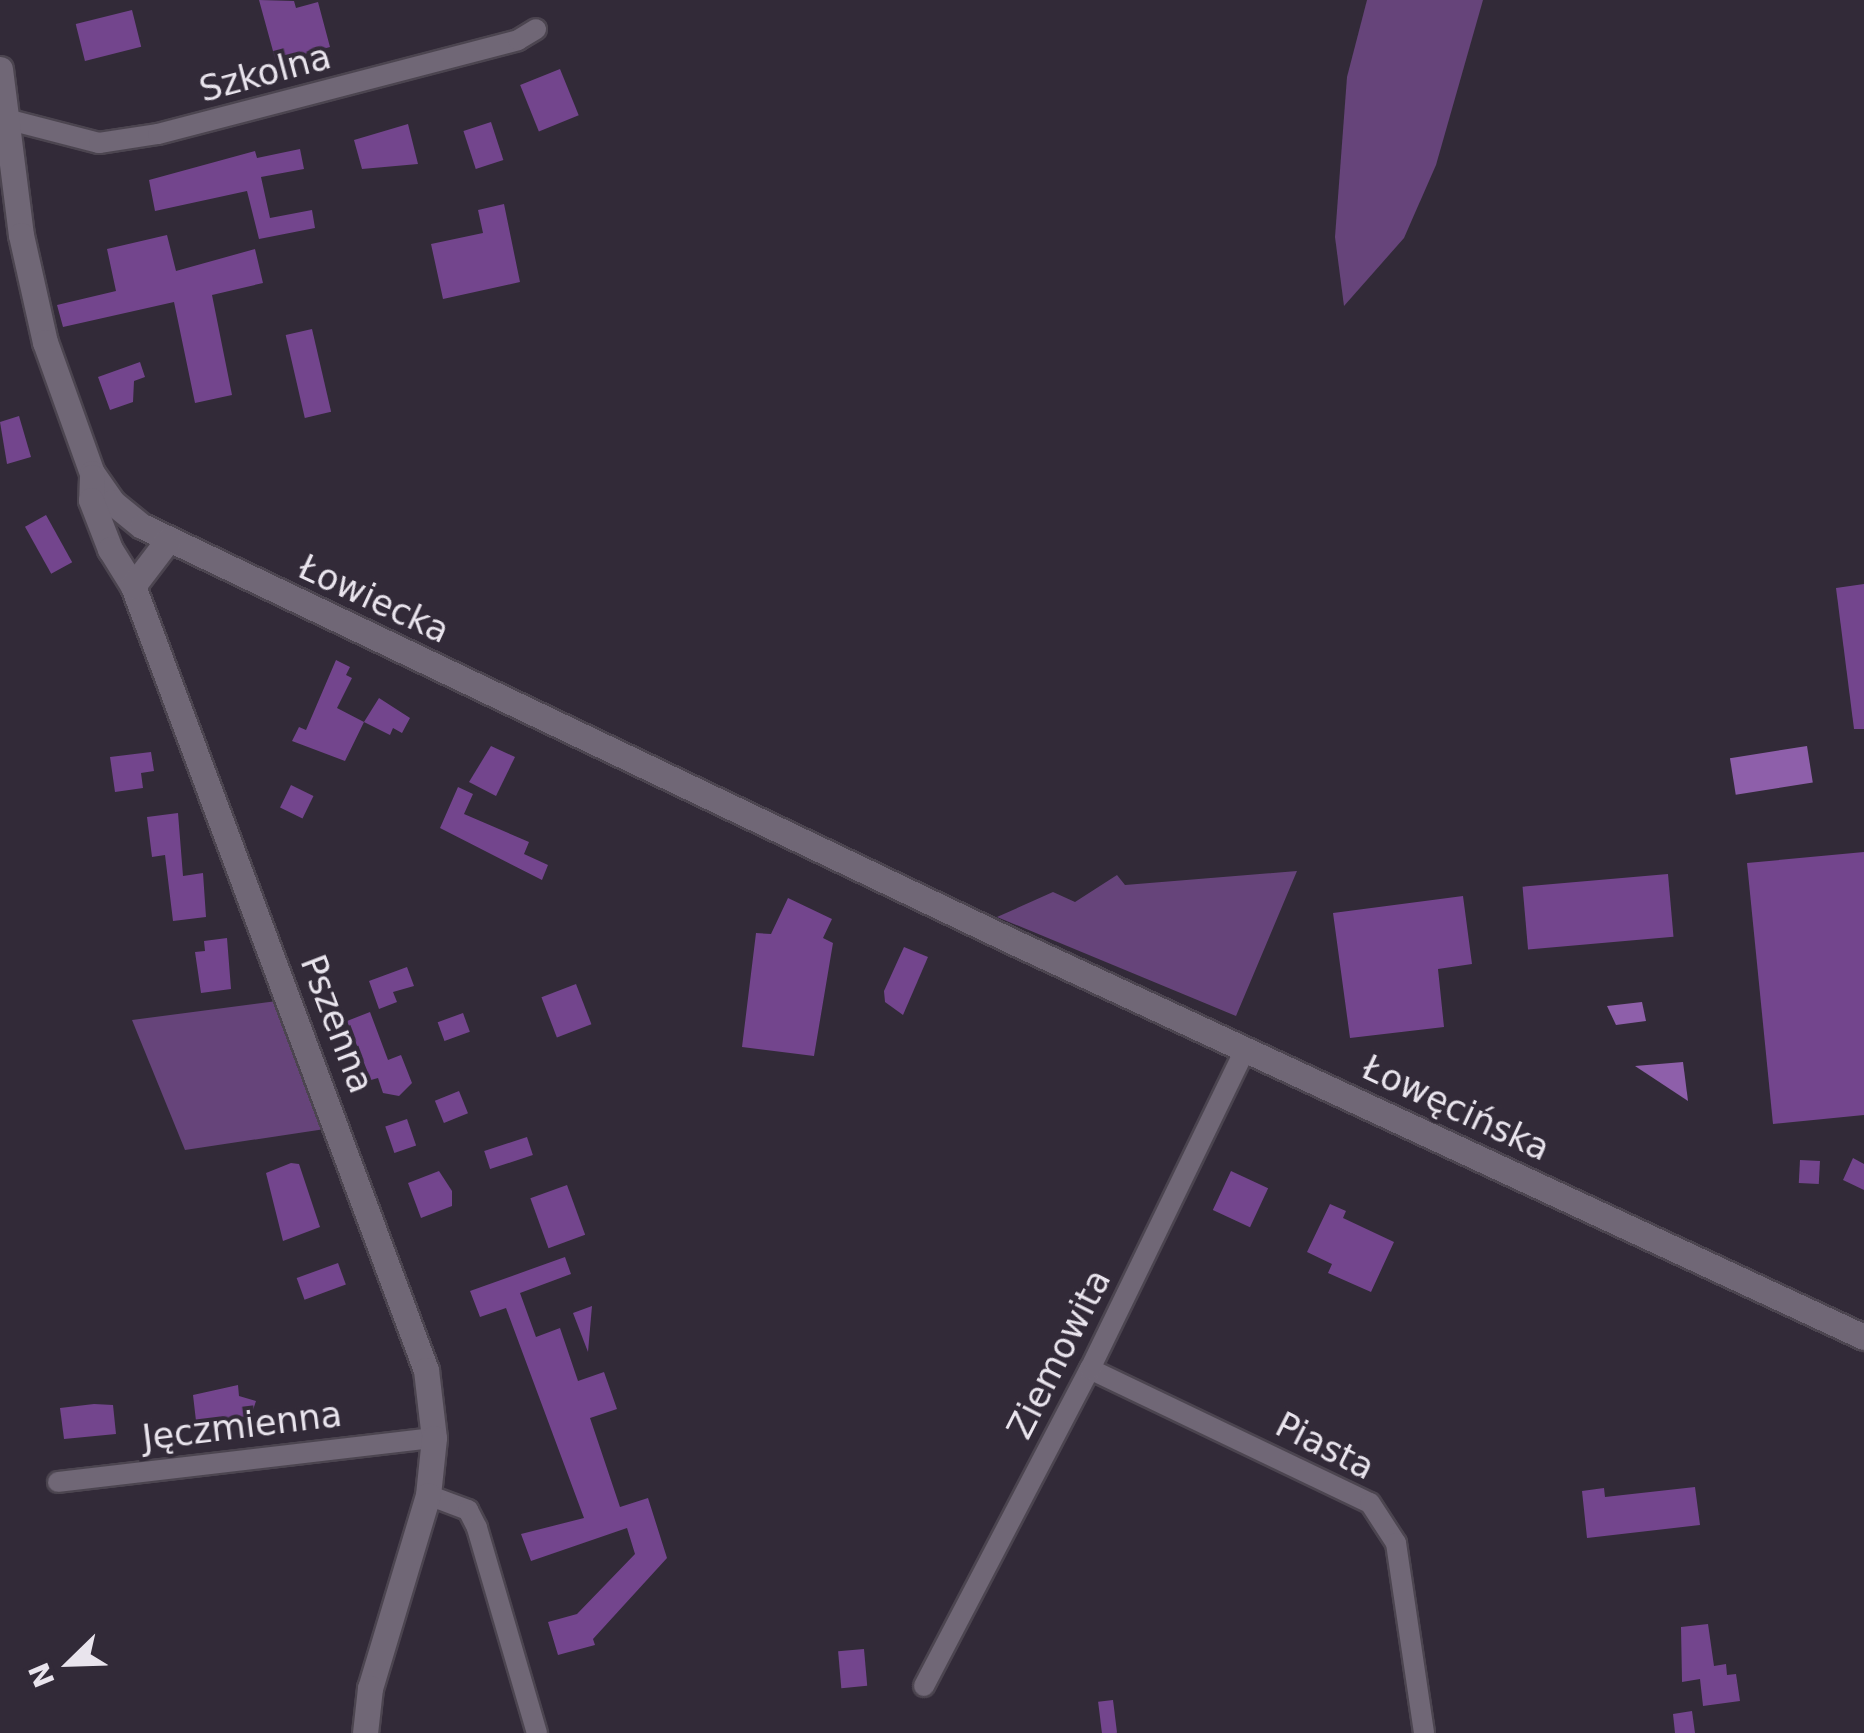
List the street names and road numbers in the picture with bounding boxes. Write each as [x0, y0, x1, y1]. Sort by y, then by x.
street label: Szkolna [195, 35, 335, 111]
street label: Łowiecka [292, 546, 456, 652]
street label: Pszenna [292, 949, 382, 1099]
street label: Łowęcińska [1356, 1046, 1556, 1170]
street label: Ziemowita [998, 1262, 1120, 1446]
street label: Jęczmienna [140, 1393, 344, 1459]
street label: Piasta [1269, 1403, 1381, 1489]

